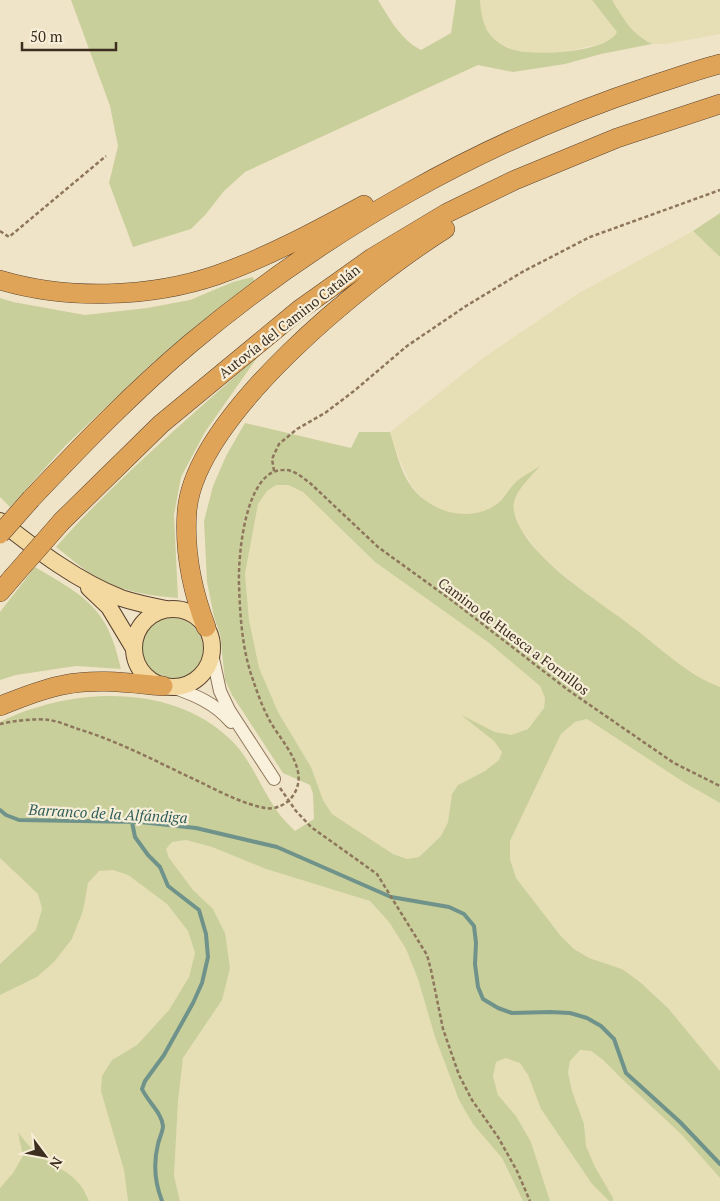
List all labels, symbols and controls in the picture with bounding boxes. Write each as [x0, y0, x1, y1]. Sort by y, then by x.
scale bar [22, 20, 116, 52]
text: 50 m [30, 26, 63, 46]
street label: Autovía del Camino Catalán [214, 259, 364, 382]
street label: Camino de Huesca a Fornillos [435, 573, 593, 699]
water label: Barranco de la Alfándiga [27, 799, 188, 827]
north arrow [20, 1131, 70, 1181]
text: N [45, 1154, 67, 1173]

